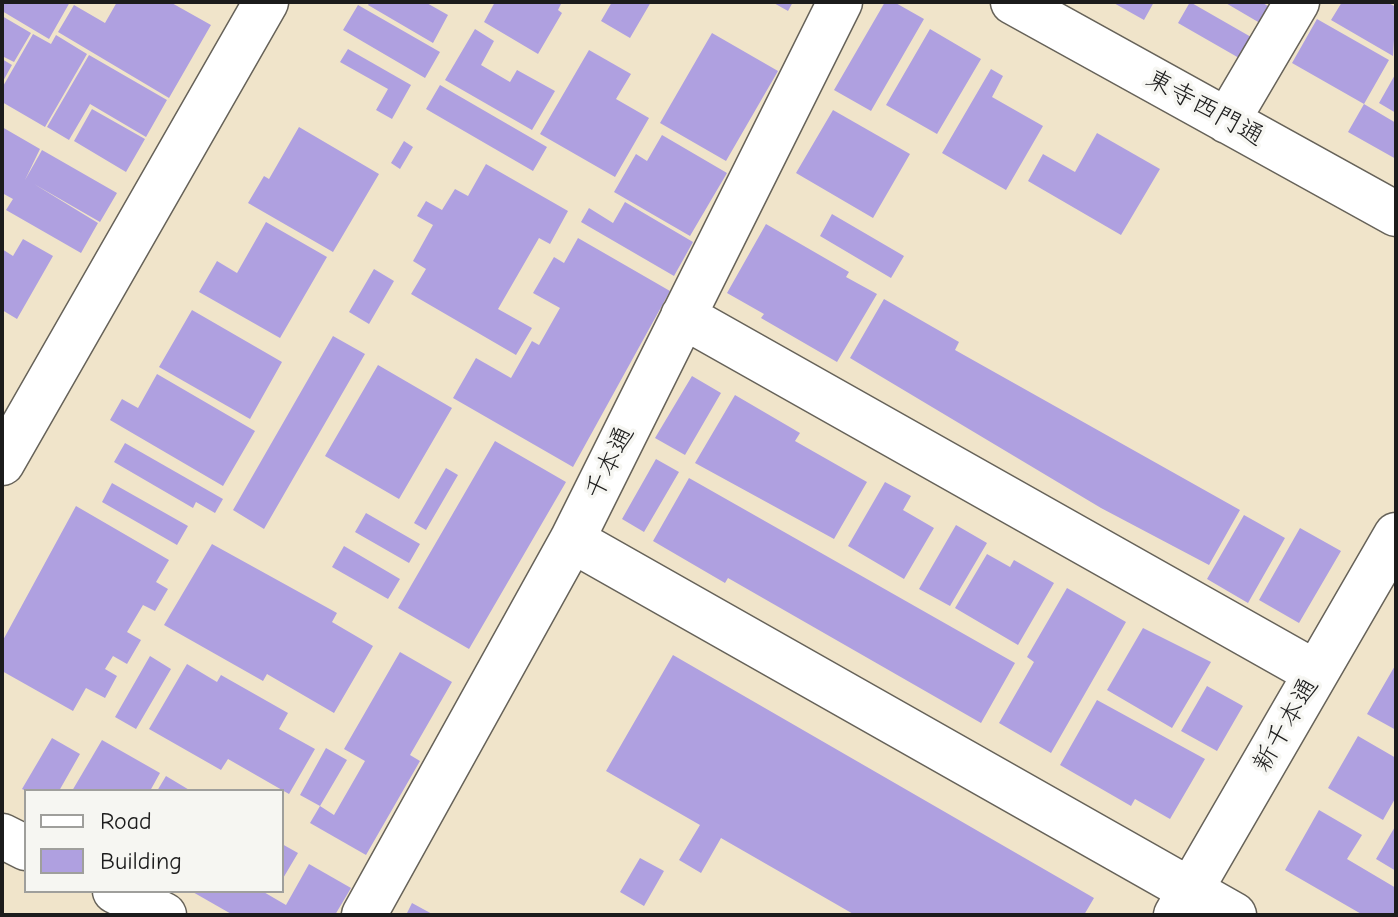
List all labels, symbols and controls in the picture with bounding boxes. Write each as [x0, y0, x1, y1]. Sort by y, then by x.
street label: 東寺西門通 [1141, 63, 1269, 153]
street label: 千本通 [579, 421, 641, 505]
street label: 新千本通 [1246, 672, 1326, 778]
legend [24, 789, 284, 893]
text: Road [100, 807, 152, 835]
text: Building [100, 847, 182, 875]

